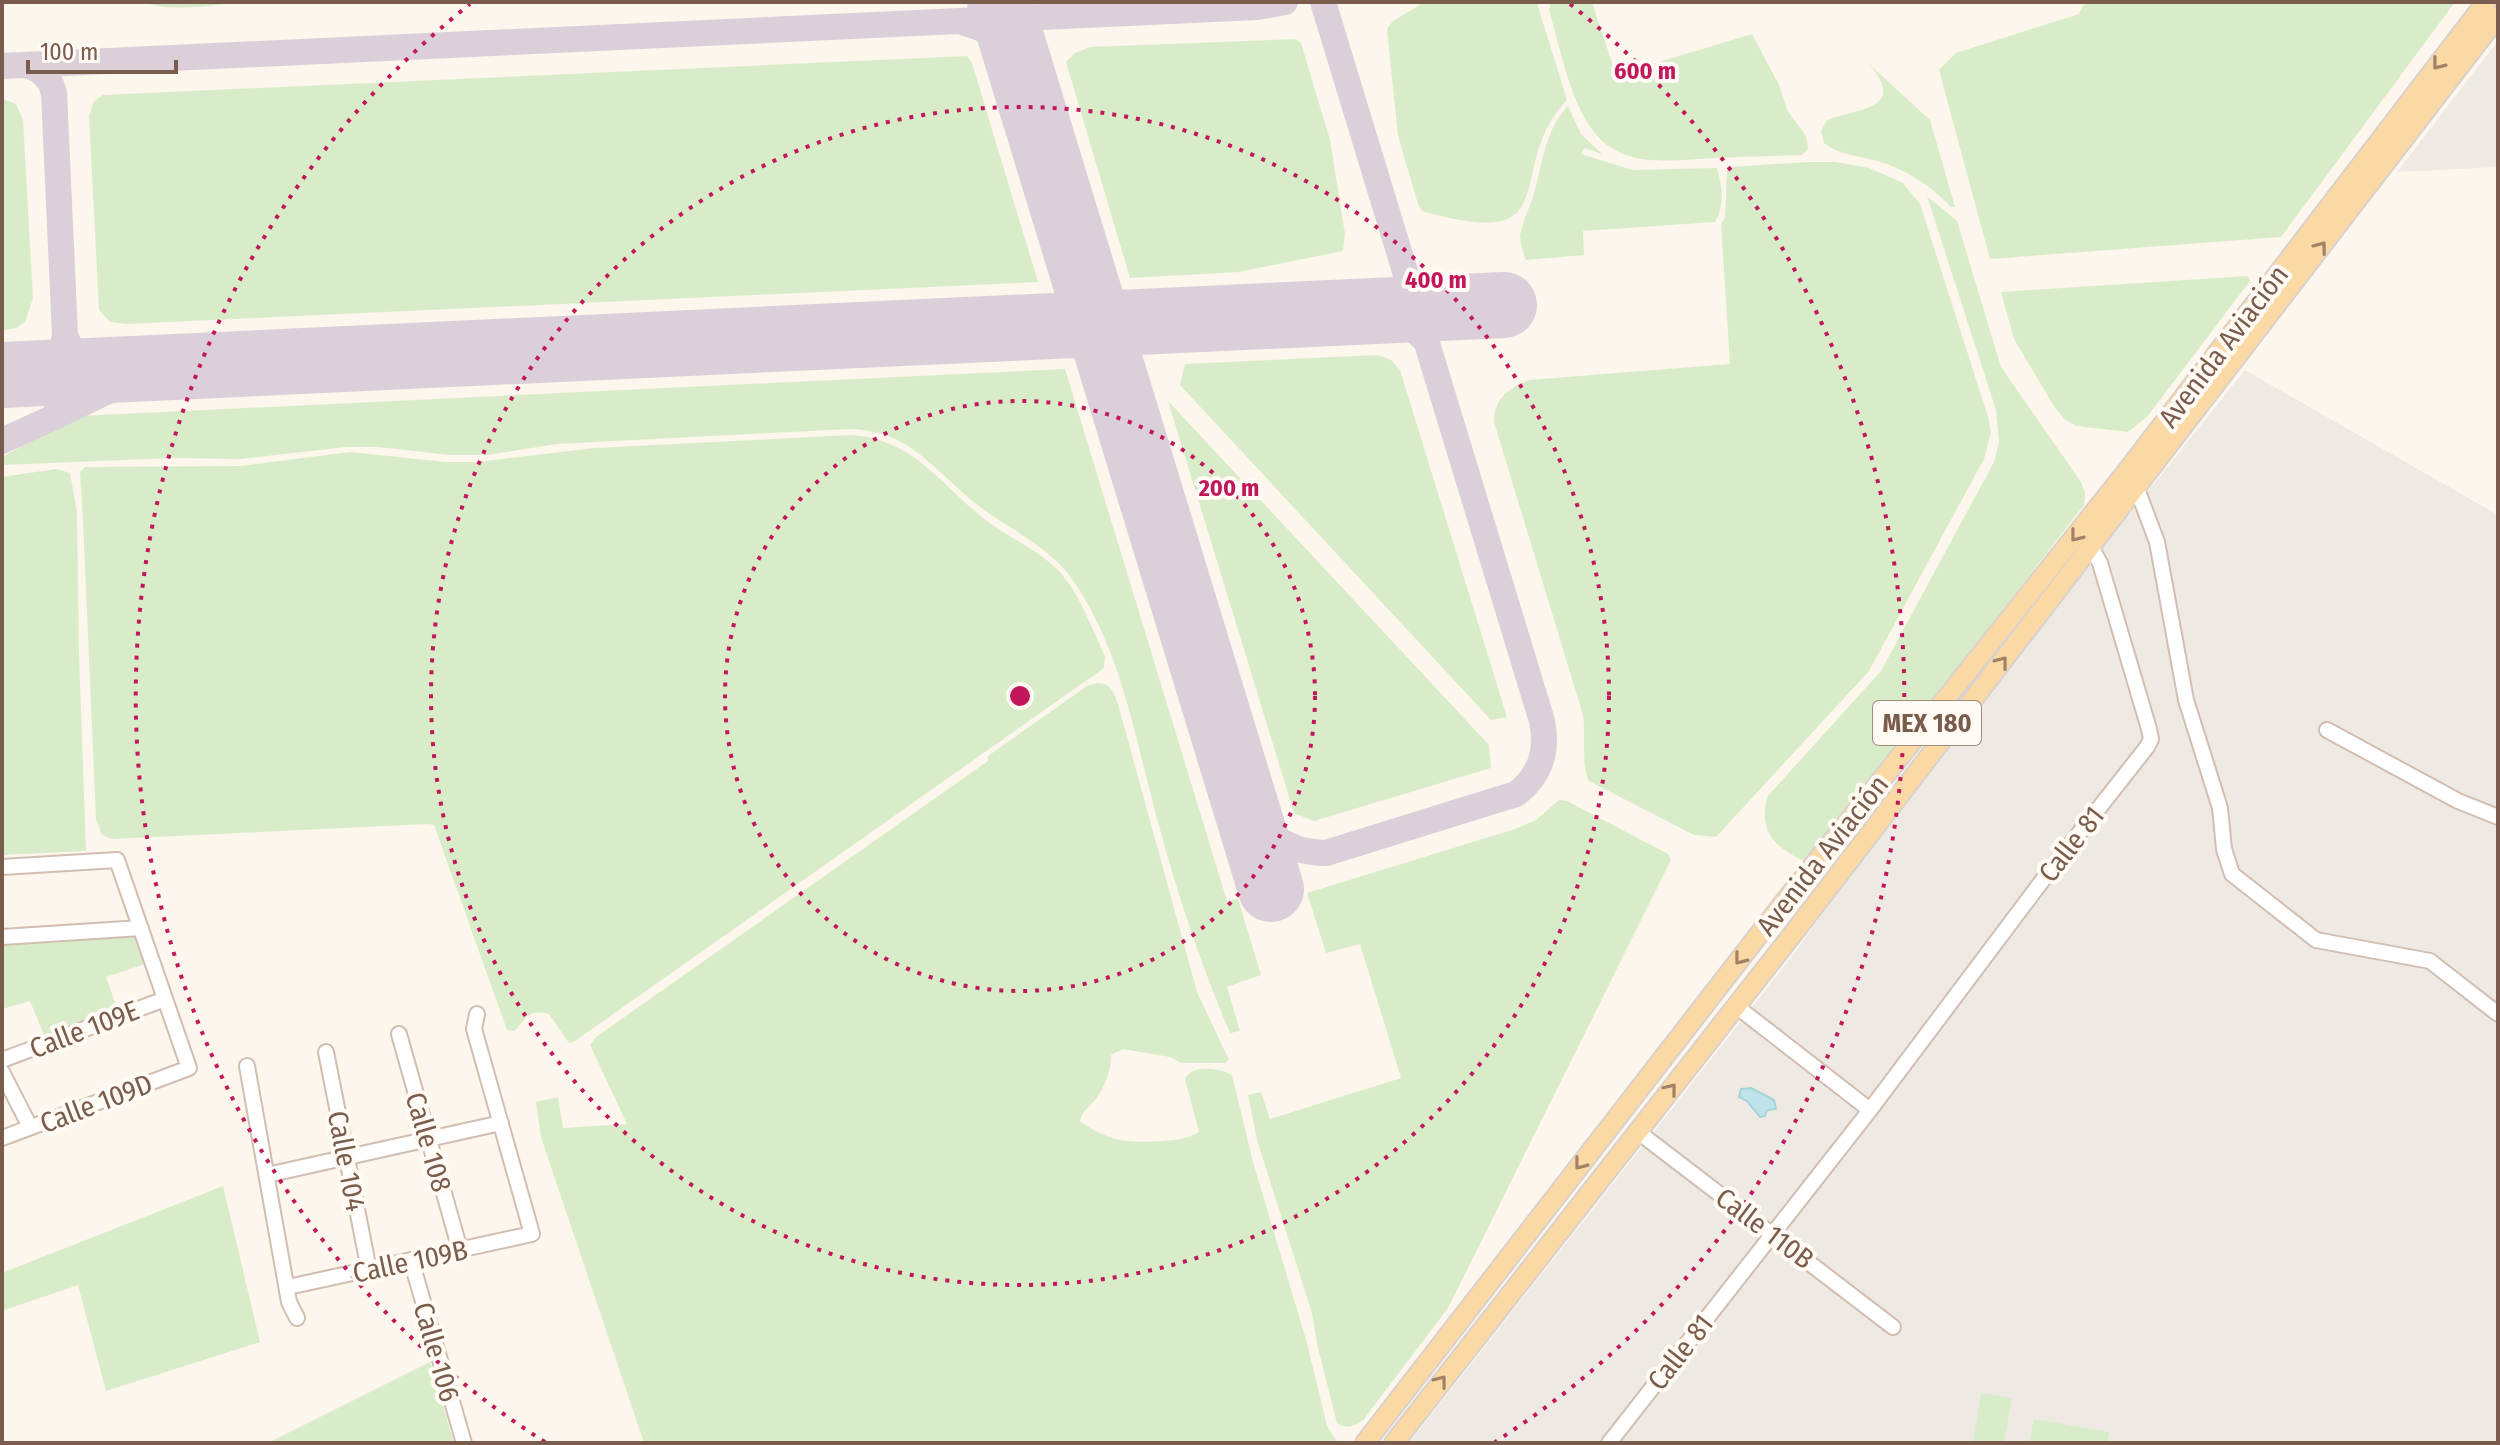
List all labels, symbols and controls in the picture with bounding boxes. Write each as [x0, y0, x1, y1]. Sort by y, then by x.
scale bar [28, 24, 176, 74]
text: 100 m [40, 38, 98, 66]
one-way arrow [2434, 55, 2448, 69]
text: 600 m [1614, 57, 1676, 85]
one-way arrow [2311, 241, 2326, 256]
street label: Avenida Aviación [2152, 259, 2295, 434]
text: 400 m [1405, 266, 1467, 294]
text: 200 m [1198, 474, 1259, 502]
one-way arrow [2071, 527, 2085, 542]
one-way arrow [1993, 656, 2007, 671]
centre of rings [1006, 682, 1034, 710]
road number: MEX 180 [1873, 701, 1981, 745]
street label: Avenida Aviación [1750, 769, 1895, 942]
street label: Calle 81 [2032, 800, 2111, 889]
one-way arrow [1735, 950, 1749, 965]
street label: Calle 109E [25, 994, 144, 1065]
street label: Calle 109D [35, 1067, 157, 1140]
one-way arrow [1661, 1084, 1676, 1098]
street label: Calle 108 [399, 1089, 458, 1196]
street label: Calle 104 [321, 1108, 372, 1214]
one-way arrow [1575, 1155, 1590, 1169]
street label: Calle 110B [1709, 1181, 1820, 1276]
street label: Calle 109B [350, 1233, 471, 1290]
street label: Calle 106 [407, 1299, 466, 1406]
street label: Calle 81 [1641, 1308, 1720, 1397]
one-way arrow [1432, 1375, 1446, 1390]

